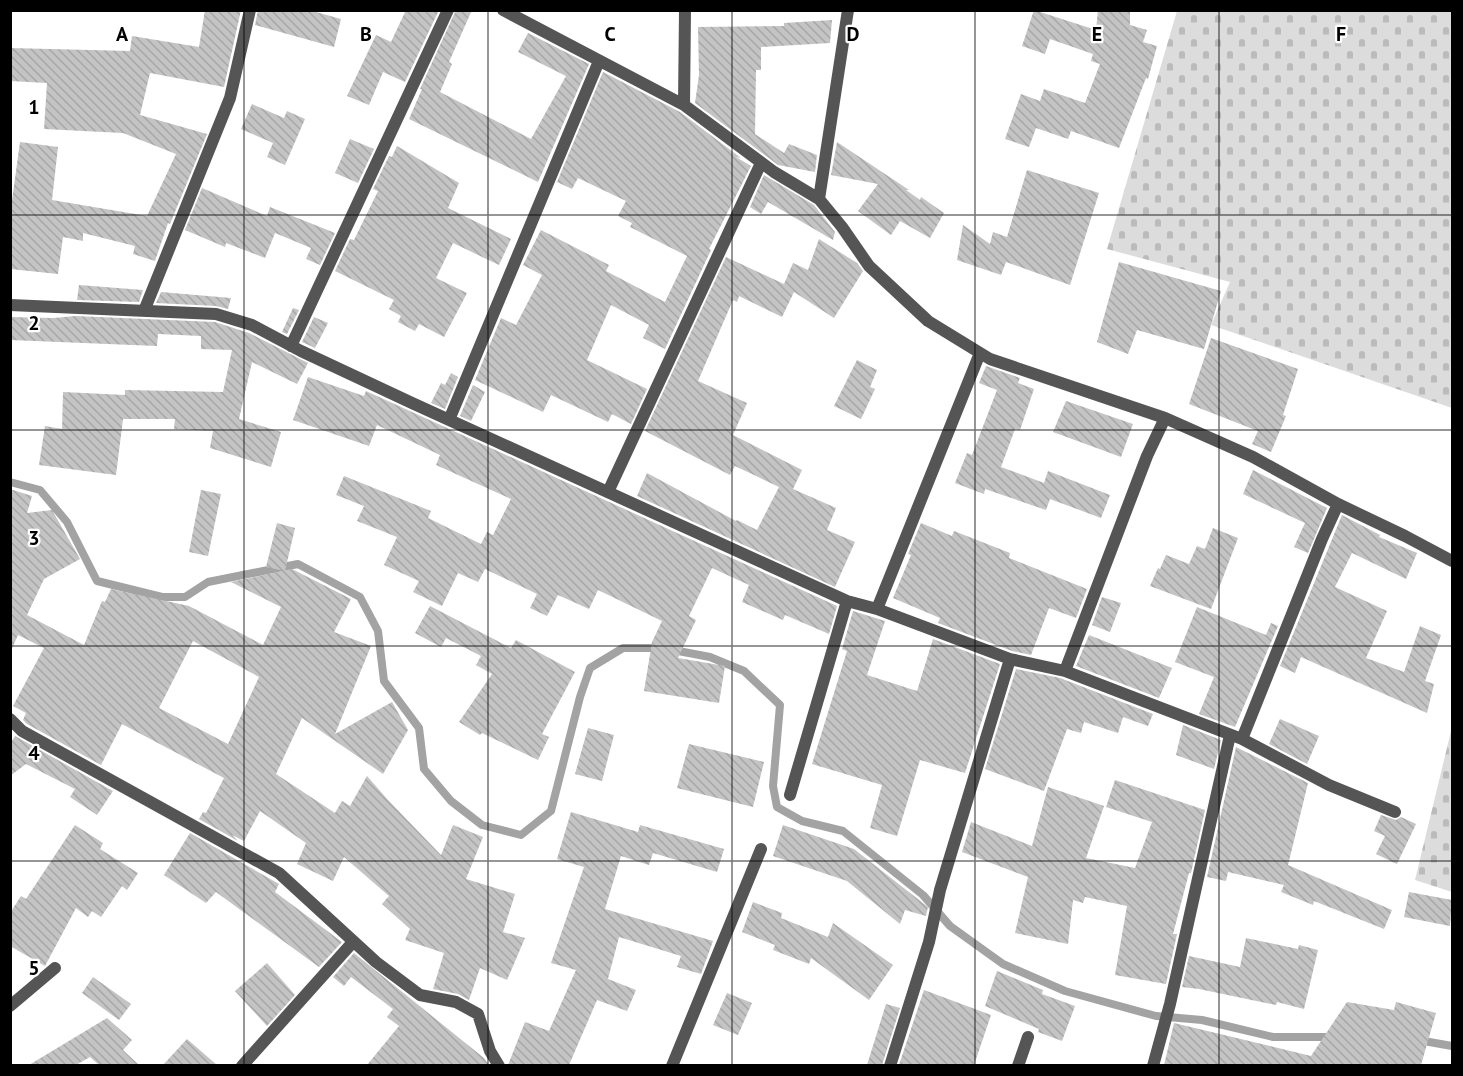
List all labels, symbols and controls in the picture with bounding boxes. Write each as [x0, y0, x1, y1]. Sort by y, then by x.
text: A [116, 21, 129, 47]
text: B [360, 21, 372, 47]
text: C [604, 21, 616, 47]
text: D [847, 21, 860, 47]
text: E [1092, 21, 1102, 47]
text: F [1336, 21, 1346, 47]
text: 1 [28, 94, 40, 120]
text: 2 [28, 310, 40, 336]
text: 3 [28, 525, 40, 551]
text: 4 [28, 740, 40, 766]
text: 5 [28, 955, 40, 981]

